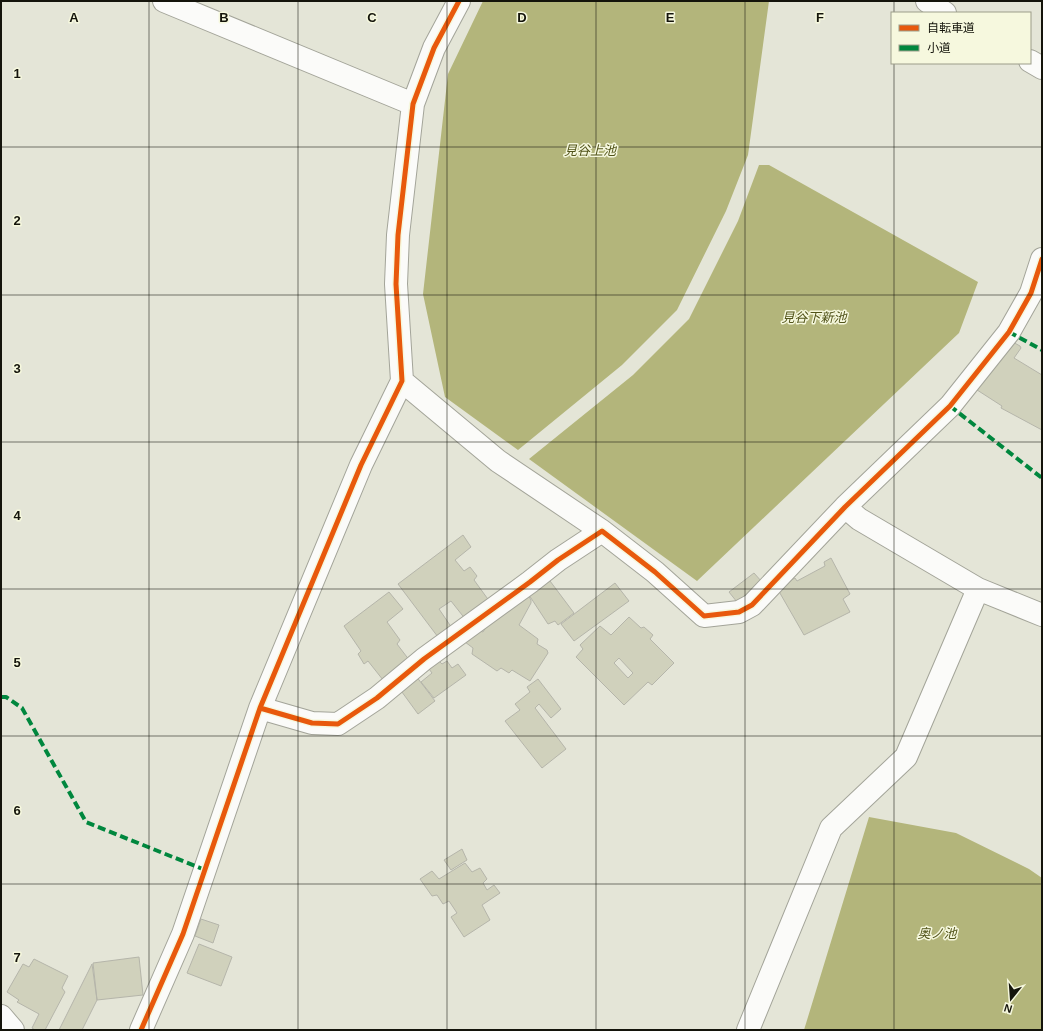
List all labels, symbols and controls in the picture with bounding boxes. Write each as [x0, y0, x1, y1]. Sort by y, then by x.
text: A [69, 10, 79, 25]
text: B [219, 10, 229, 25]
text: C [367, 10, 377, 25]
text: D [517, 10, 527, 25]
text: E [666, 10, 675, 25]
text: F [816, 10, 824, 25]
legend [891, 12, 1031, 64]
text: 自転車道 [927, 21, 975, 35]
text: 小道 [927, 41, 951, 55]
text: 1 [13, 66, 21, 81]
water label: 見谷上池 [564, 143, 618, 158]
text: 2 [13, 213, 21, 228]
water label: 見谷下新池 [781, 310, 848, 325]
text: 3 [13, 361, 21, 376]
text: 4 [13, 508, 21, 523]
text: 5 [13, 655, 21, 670]
text: 6 [13, 803, 21, 818]
water label: 奥ノ池 [917, 926, 958, 941]
text: 7 [13, 950, 21, 965]
north arrow [991, 979, 1031, 1019]
text: N [1002, 1002, 1014, 1015]

